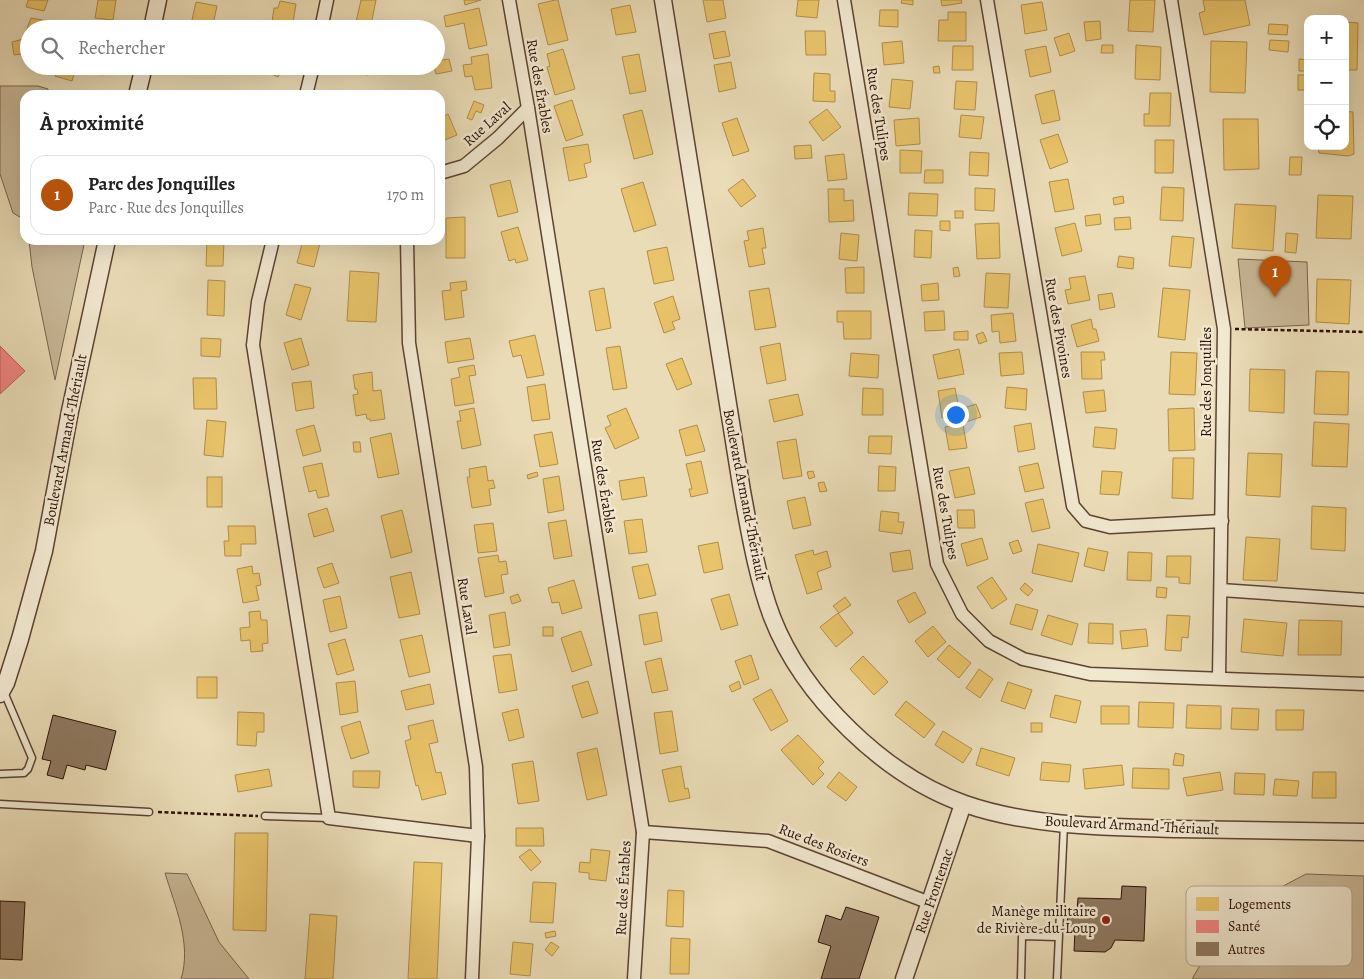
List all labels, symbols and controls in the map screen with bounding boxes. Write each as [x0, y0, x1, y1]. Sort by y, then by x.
map controls [1304, 15, 1349, 150]
button: + [1304, 15, 1349, 60]
search box [20, 20, 445, 75]
icon: search [38, 34, 66, 62]
text: Rechercher [78, 35, 165, 61]
street label: Rue des Érables [522, 37, 558, 135]
button: − [1304, 60, 1349, 105]
street label: Rue des Tulipes [862, 66, 896, 162]
street label: Rue Laval [459, 97, 515, 151]
button: locate [1304, 105, 1349, 150]
text: À proximité [40, 109, 144, 137]
text: Parc des Jonquilles [88, 171, 235, 197]
text: 1 [54, 184, 60, 206]
text: 170 m [387, 184, 424, 206]
text: Parc · Rue des Jonquilles [88, 197, 244, 219]
pin: 1 [1259, 256, 1291, 297]
street label: Rue des Pivoines [1040, 276, 1078, 380]
street label: Rue des Jonquilles [1196, 327, 1216, 437]
street label: Boulevard Armand-Thériault [39, 352, 91, 528]
your location [943, 402, 969, 428]
street label: Boulevard Armand-Thériault [719, 407, 771, 583]
street label: Rue des Érables [587, 437, 621, 535]
street label: Rue des Tulipes [928, 465, 964, 561]
street label: Rue Laval [453, 576, 481, 636]
street label: Boulevard Armand-Thériault [1044, 810, 1220, 840]
street label: Rue des Rosiers [776, 819, 872, 871]
street label: Rue des Érables [611, 840, 635, 936]
street label: Rue Frontenac [910, 846, 958, 936]
legend [1186, 886, 1352, 966]
text: Logements [1228, 895, 1291, 914]
place label: Manège militaire de Rivière-du-Loup [977, 901, 1096, 938]
marker: Manège militaire de Rivière-du-Loup [1100, 914, 1112, 926]
text: Santé [1228, 917, 1260, 936]
text: Autres [1227, 940, 1265, 959]

